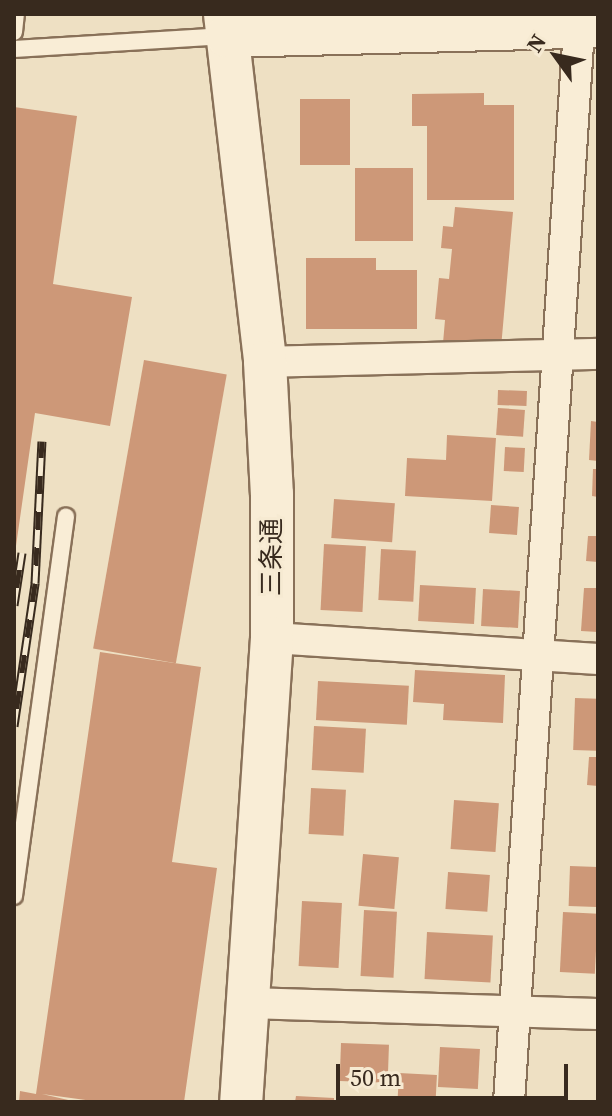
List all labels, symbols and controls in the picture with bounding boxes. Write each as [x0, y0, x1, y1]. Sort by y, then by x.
north arrow [516, 16, 596, 96]
text: N [519, 28, 553, 58]
street label: 三条通 [256, 518, 288, 596]
scale bar [340, 1048, 572, 1098]
text: 50 m [350, 1061, 401, 1094]

